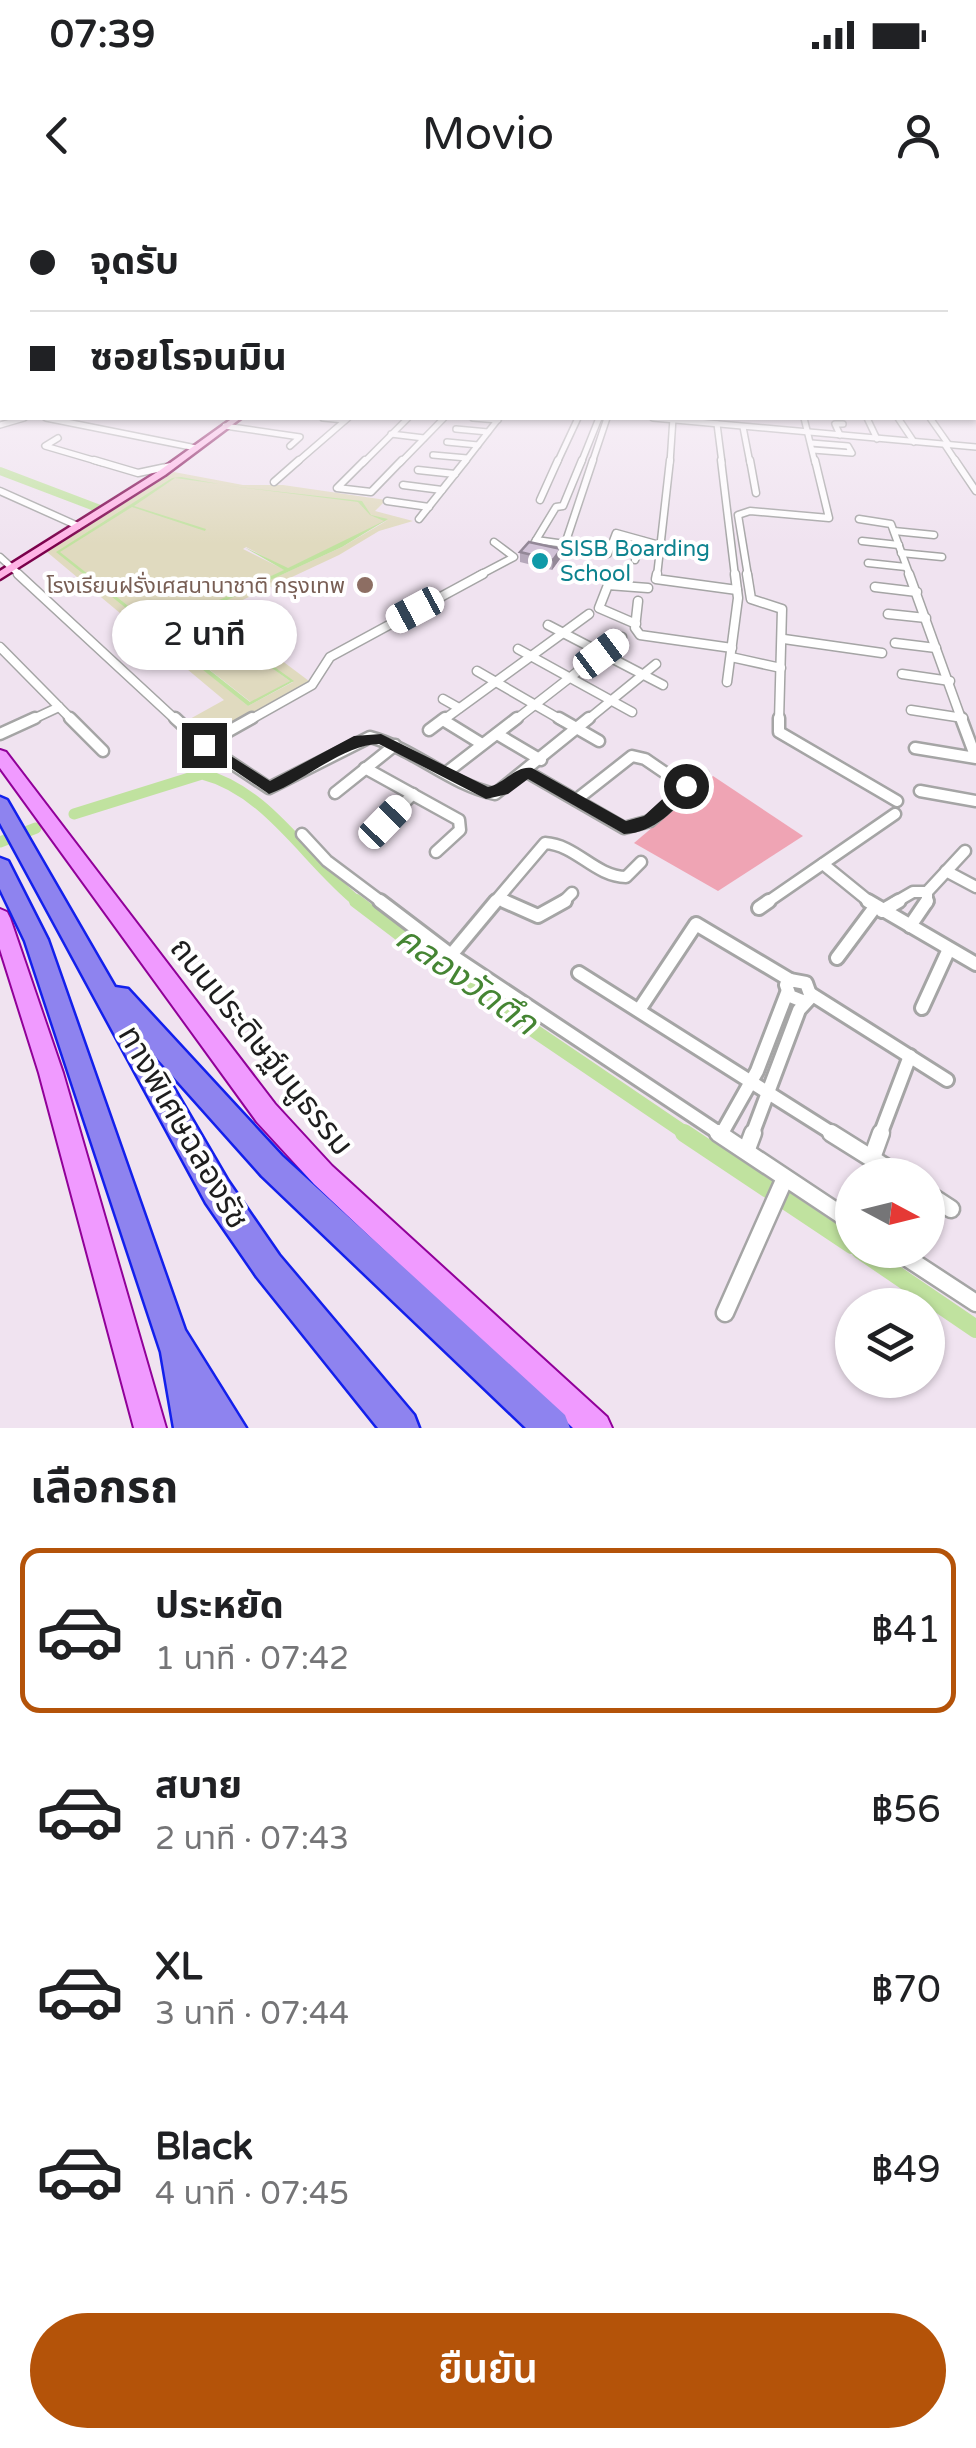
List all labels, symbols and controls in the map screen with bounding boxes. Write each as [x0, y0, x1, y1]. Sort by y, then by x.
text: 07:39 [50, 12, 155, 58]
icon: back [30, 108, 85, 163]
text: Movio [422, 108, 554, 162]
icon: person [891, 108, 946, 163]
text: จุดรับ [90, 239, 179, 285]
text: ซอยโรจนมิน [90, 335, 287, 381]
place label: SISB Boarding School [560, 536, 710, 587]
marker: SISB Boarding School [529, 550, 551, 572]
place label: โรงเรียนฝรั่งเศสนานาชาติ กรุงเทพ [46, 571, 345, 599]
marker: โรงเรียนฝรั่งเศสนานาชาติ กรุงเทพ [354, 574, 376, 596]
car [381, 583, 449, 637]
callout: 2 นาที [111, 600, 296, 670]
text: 2 นาที [163, 616, 246, 654]
car [568, 624, 634, 684]
route end [182, 723, 227, 768]
route start [664, 764, 709, 809]
car [353, 790, 417, 854]
water label: คลองวัดตึก [388, 917, 546, 1045]
street label: ถนนประดิษฐ์มนูธรรม [162, 930, 361, 1163]
street label: ทางพิเศษฉลองรัช [110, 1019, 257, 1236]
north arrow [835, 1158, 945, 1268]
map controls [835, 1158, 945, 1398]
button: layers [835, 1288, 945, 1398]
text: เลือกรถ [30, 1461, 178, 1515]
text: ประหยัด [155, 1583, 284, 1629]
icon: car [35, 1586, 125, 1676]
text: ฿41 [871, 1607, 941, 1653]
text: 1 นาที · 07:42 [155, 1640, 349, 1678]
text: สบาย [155, 1763, 242, 1809]
icon: car [35, 1766, 125, 1856]
text: ฿56 [871, 1787, 941, 1833]
text: 2 นาที · 07:43 [155, 1820, 349, 1858]
text: XL [155, 1944, 202, 1990]
icon: car [35, 1946, 125, 2036]
text: ฿70 [871, 1967, 941, 2013]
text: 3 นาที · 07:44 [155, 1995, 349, 2033]
text: Black [155, 2124, 253, 2170]
icon: car [35, 2126, 125, 2216]
text: ฿49 [871, 2147, 941, 2193]
text: 4 นาที · 07:45 [155, 2175, 349, 2213]
button: ยืนยัน [30, 2313, 946, 2428]

